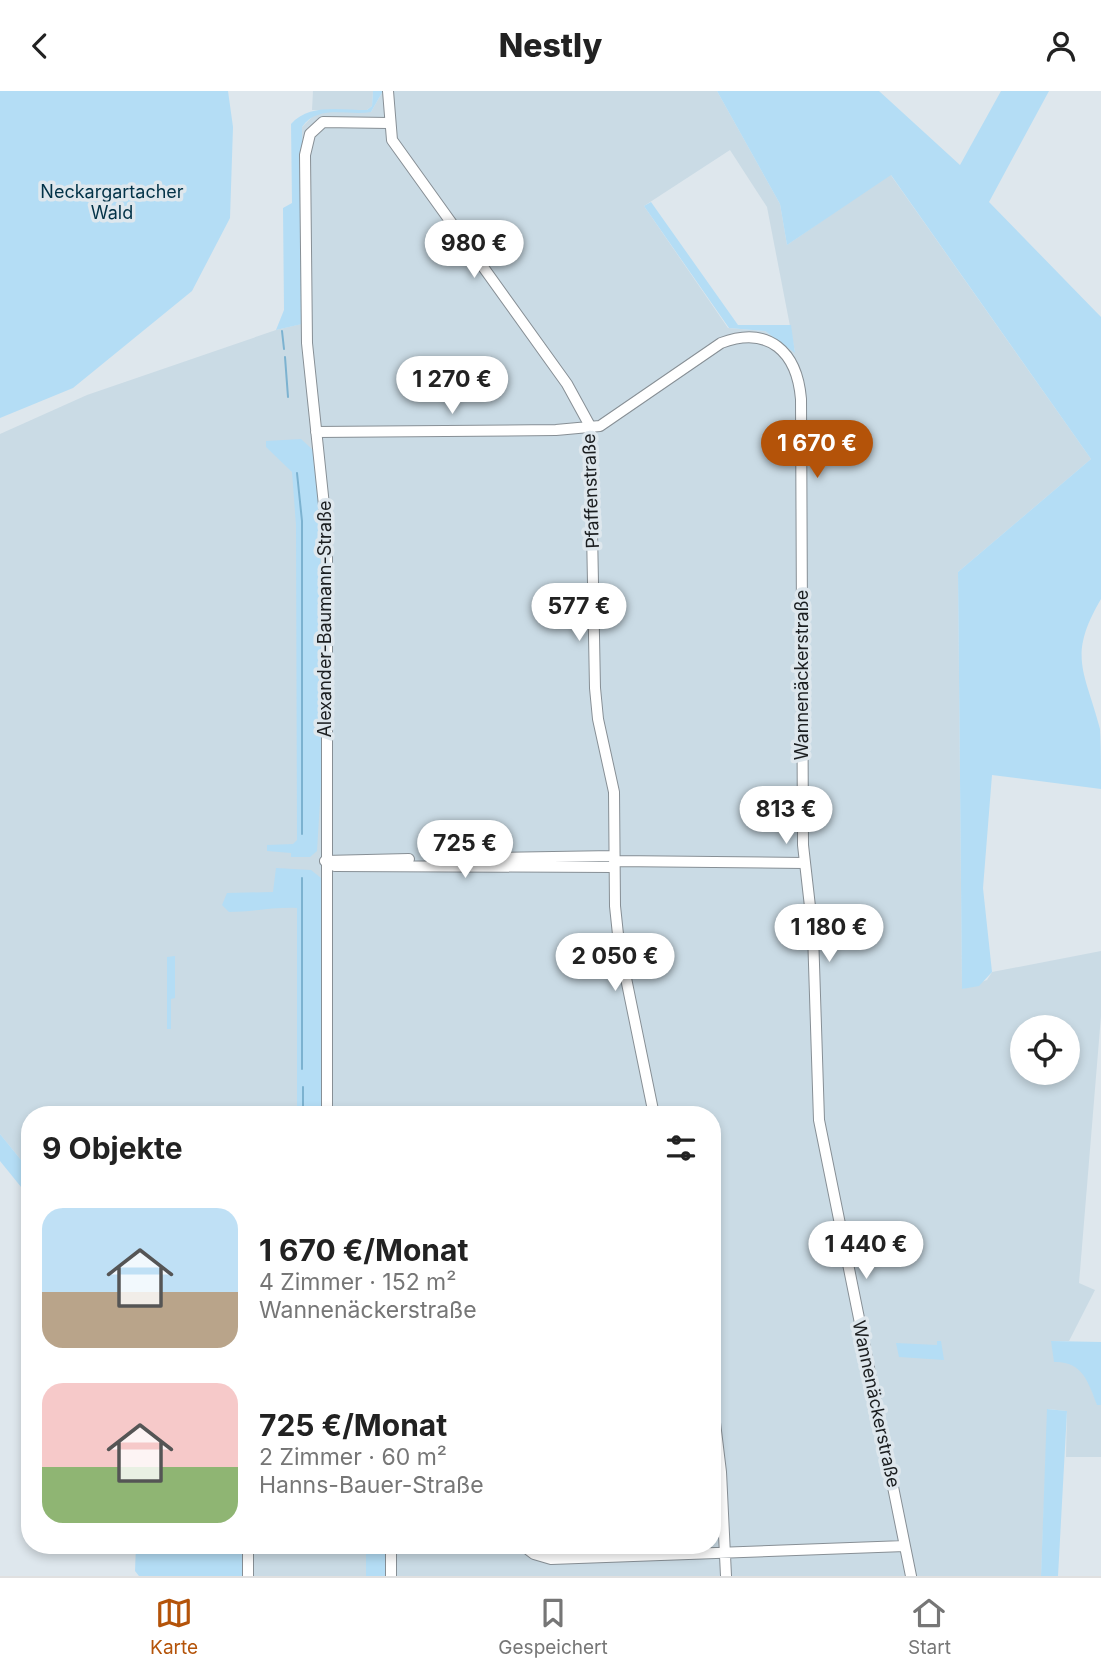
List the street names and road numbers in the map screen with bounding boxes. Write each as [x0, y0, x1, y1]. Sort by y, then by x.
street label: Pfaffenstraße [578, 433, 603, 549]
street label: Alexander-Baumann-Straße [314, 500, 335, 738]
street label: Wannenäckerstraße [791, 590, 812, 760]
street label: Wannenäckerstraße [849, 1318, 904, 1489]

